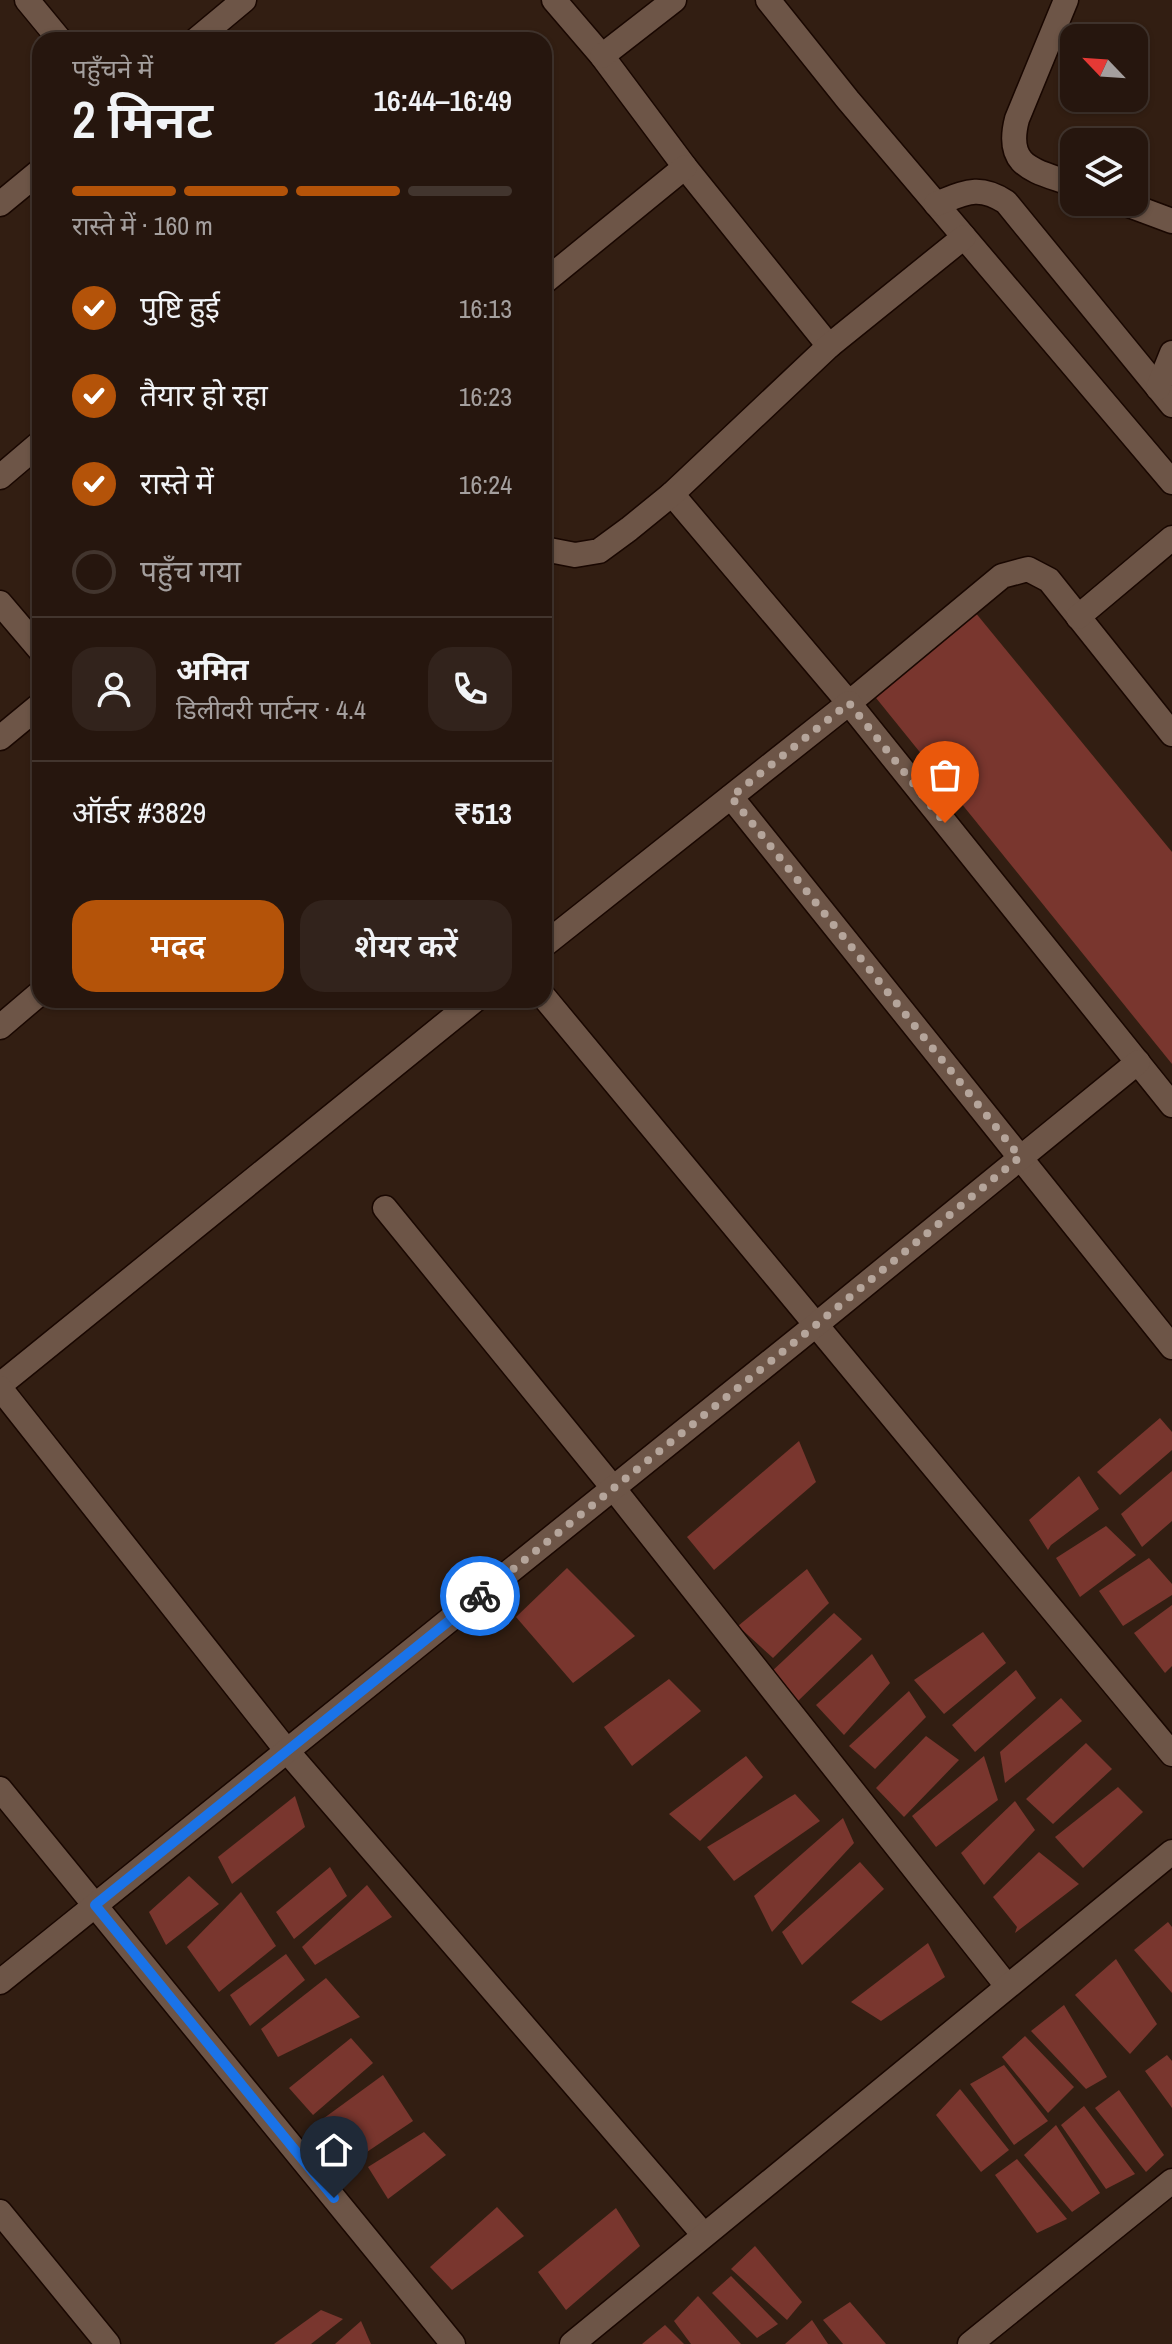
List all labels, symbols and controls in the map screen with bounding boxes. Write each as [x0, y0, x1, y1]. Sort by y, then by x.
north arrow [1060, 24, 1148, 112]
map controls [1060, 24, 1148, 216]
text: पहुँचने में [72, 51, 153, 86]
text: 16:44–16:49 [373, 80, 512, 120]
text: 2 मिनट [72, 84, 213, 154]
button: layers [1060, 128, 1148, 216]
text: रास्ते में · 160 m [72, 208, 213, 243]
icon: check [72, 286, 116, 330]
text: पुष्टि हुई [140, 287, 220, 327]
text: 16:13 [459, 291, 512, 326]
icon: check [72, 374, 116, 418]
text: तैयार हो रहा [140, 375, 268, 415]
text: 16:23 [459, 379, 512, 414]
icon: check [72, 462, 116, 506]
text: रास्ते में [140, 463, 214, 503]
text: 16:24 [459, 467, 512, 502]
text: पहुँच गया [140, 551, 241, 591]
button: person [72, 647, 156, 731]
button: phone [428, 647, 512, 731]
text: अमित [176, 649, 249, 689]
text: डिलीवरी पार्टनर · 4.4 [176, 692, 366, 727]
pin [911, 741, 979, 823]
icon: bag [923, 753, 967, 797]
text: ऑर्डर #3829 [72, 792, 206, 832]
text: ₹513 [454, 793, 512, 833]
button: मदद [72, 900, 284, 992]
button: शेयर करें [300, 900, 512, 992]
courier [440, 1556, 520, 1636]
icon: bike [458, 1574, 502, 1618]
pin [300, 2116, 368, 2198]
icon: home [312, 2128, 356, 2172]

